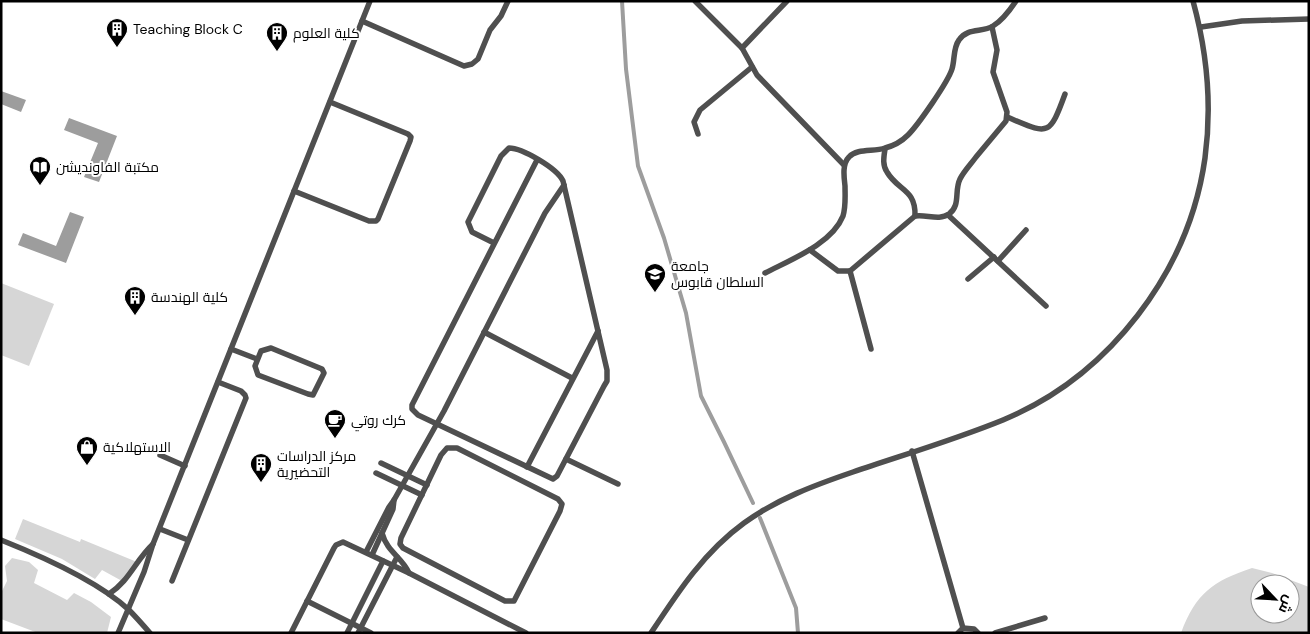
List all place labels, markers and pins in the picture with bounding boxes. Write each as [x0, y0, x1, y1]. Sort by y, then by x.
building icon: Teaching Block C [105, 17, 129, 48]
place label: Teaching Block C [133, 20, 243, 38]
building icon: كلية العلوم [265, 21, 289, 52]
place label: كلية العلوم [293, 24, 360, 43]
library icon: مكتبة الفاونديشن [28, 155, 52, 186]
place label: مكتبة الفاونديشن [56, 158, 159, 176]
place label: جامعة السلطان قابوس [671, 257, 764, 291]
school or university icon: جامعة السلطان قابوس [643, 262, 667, 293]
building icon: كلية الهندسة [123, 285, 147, 316]
place label: كلية الهندسة [151, 288, 228, 306]
cafe icon: كرك روتي [323, 408, 347, 439]
place label: كرك روتي [351, 411, 406, 432]
shop icon: الاستهلاكية [75, 435, 99, 466]
place label: الاستهلاكية [103, 438, 171, 456]
place label: مركز الدراسات التحضيرية [277, 447, 356, 481]
building icon: مركز الدراسات التحضيرية [249, 452, 273, 483]

